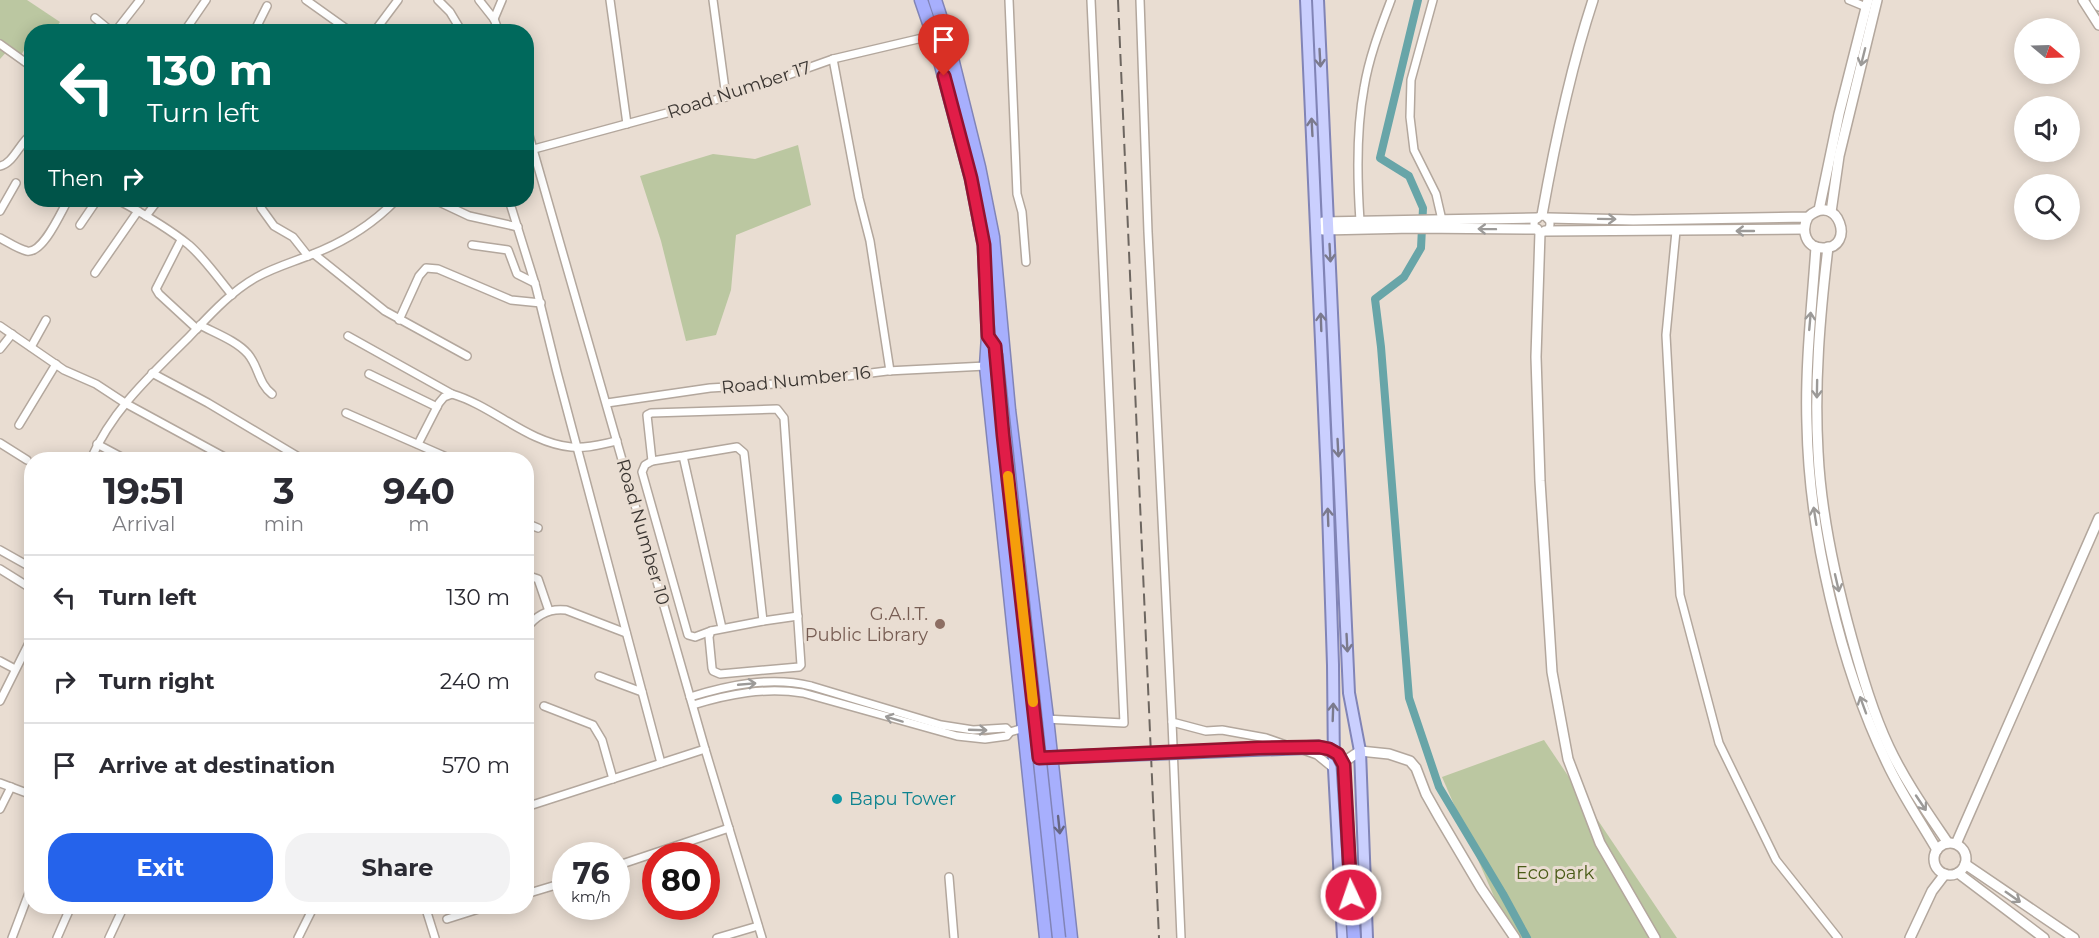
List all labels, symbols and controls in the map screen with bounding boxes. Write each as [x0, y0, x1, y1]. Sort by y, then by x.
pin [918, 14, 969, 76]
north arrow [2014, 18, 2080, 84]
map controls [2014, 18, 2080, 240]
icon: arrive [927, 23, 960, 56]
text: 130 m [147, 44, 273, 96]
one-way arrow [1856, 47, 1868, 66]
icon: left [48, 48, 126, 126]
one-way arrow [1315, 48, 1326, 68]
street label: Road Number 17 [664, 56, 814, 124]
text: Turn left [147, 96, 260, 129]
button: sound [2014, 96, 2080, 162]
one-way arrow [1307, 118, 1318, 138]
icon: right [116, 162, 149, 195]
text: Then [48, 165, 104, 192]
button: search [2014, 174, 2080, 240]
one-way arrow [1596, 213, 1616, 225]
one-way arrow [1477, 223, 1497, 235]
one-way arrow [1736, 225, 1756, 237]
one-way arrow [1324, 243, 1335, 263]
one-way arrow [1805, 312, 1816, 332]
one-way arrow [1315, 313, 1327, 333]
street label: Road Number 16 [720, 361, 872, 399]
one-way arrow [1811, 379, 1823, 399]
one-way arrow [1333, 438, 1344, 458]
street label: Road Number 10 [612, 456, 674, 608]
text: 19:51 [103, 469, 185, 513]
text: 3 [273, 469, 295, 513]
text: 940 [383, 469, 455, 513]
one-way arrow [1323, 507, 1334, 527]
one-way arrow [1809, 507, 1820, 526]
text: Arrival [112, 512, 175, 536]
text: min [264, 512, 304, 536]
text: m [408, 512, 430, 536]
one-way arrow [1832, 573, 1844, 592]
icon: left [48, 581, 81, 614]
text: Turn left [99, 584, 197, 611]
text: 130 m [446, 584, 510, 611]
place label: G.A.I.T. Public Library [805, 603, 928, 646]
marker: G.A.I.T. Public Library [933, 617, 947, 631]
one-way arrow [1341, 632, 1353, 652]
icon: right [48, 665, 81, 698]
text: Turn right [99, 668, 214, 695]
text: 240 m [440, 668, 510, 695]
one-way arrow [737, 678, 757, 689]
one-way arrow [1856, 696, 1867, 714]
one-way arrow [1327, 702, 1339, 722]
one-way arrow [885, 713, 904, 724]
one-way arrow [967, 724, 987, 736]
icon: arrive [48, 749, 81, 782]
text: Arrive at destination [99, 752, 335, 779]
text: 570 m [442, 752, 510, 779]
place label: Bapu Tower [849, 788, 956, 810]
marker: Bapu Tower [830, 792, 844, 806]
one-way arrow [1915, 794, 1927, 811]
one-way arrow [1053, 814, 1064, 834]
button: Exit [48, 833, 273, 902]
button: Share [285, 833, 510, 902]
speed limit sign: 80 [642, 842, 720, 920]
text: 76 [572, 855, 610, 892]
park label: Eco park [1516, 862, 1594, 884]
position arrow [1319, 863, 1383, 927]
text: km/h [571, 887, 611, 906]
one-way arrow [2005, 891, 2021, 903]

